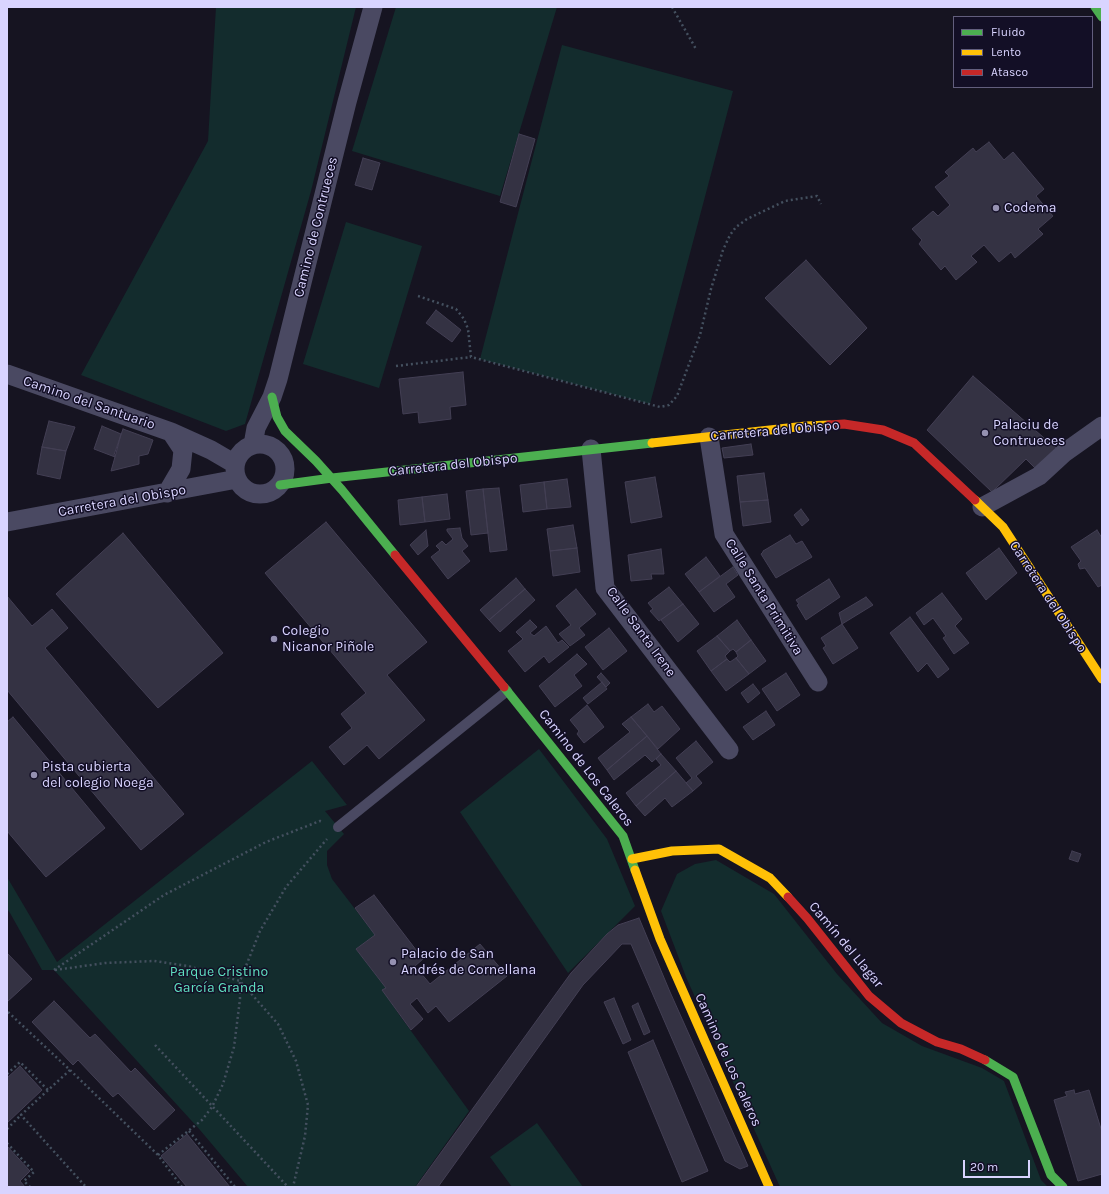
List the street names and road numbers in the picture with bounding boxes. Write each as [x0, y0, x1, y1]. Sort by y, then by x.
street label: Camino de Contrueces [290, 155, 342, 299]
street label: Camino del Santuario [21, 372, 157, 434]
street label: Carretera del Obispo [710, 417, 840, 445]
street label: Carretera del Obispo [388, 450, 518, 480]
street label: Carretera del Obispo [57, 481, 187, 521]
street label: Calle Santa Primitiva [721, 536, 807, 658]
street label: Carretera del Obispo [1006, 538, 1090, 656]
street label: Calle Santa Irene [603, 584, 679, 680]
street label: Camino de Los Caleros [535, 706, 637, 830]
street label: Camín del Llagar [805, 899, 887, 991]
street label: Camino de Los Caleros [691, 991, 765, 1129]

